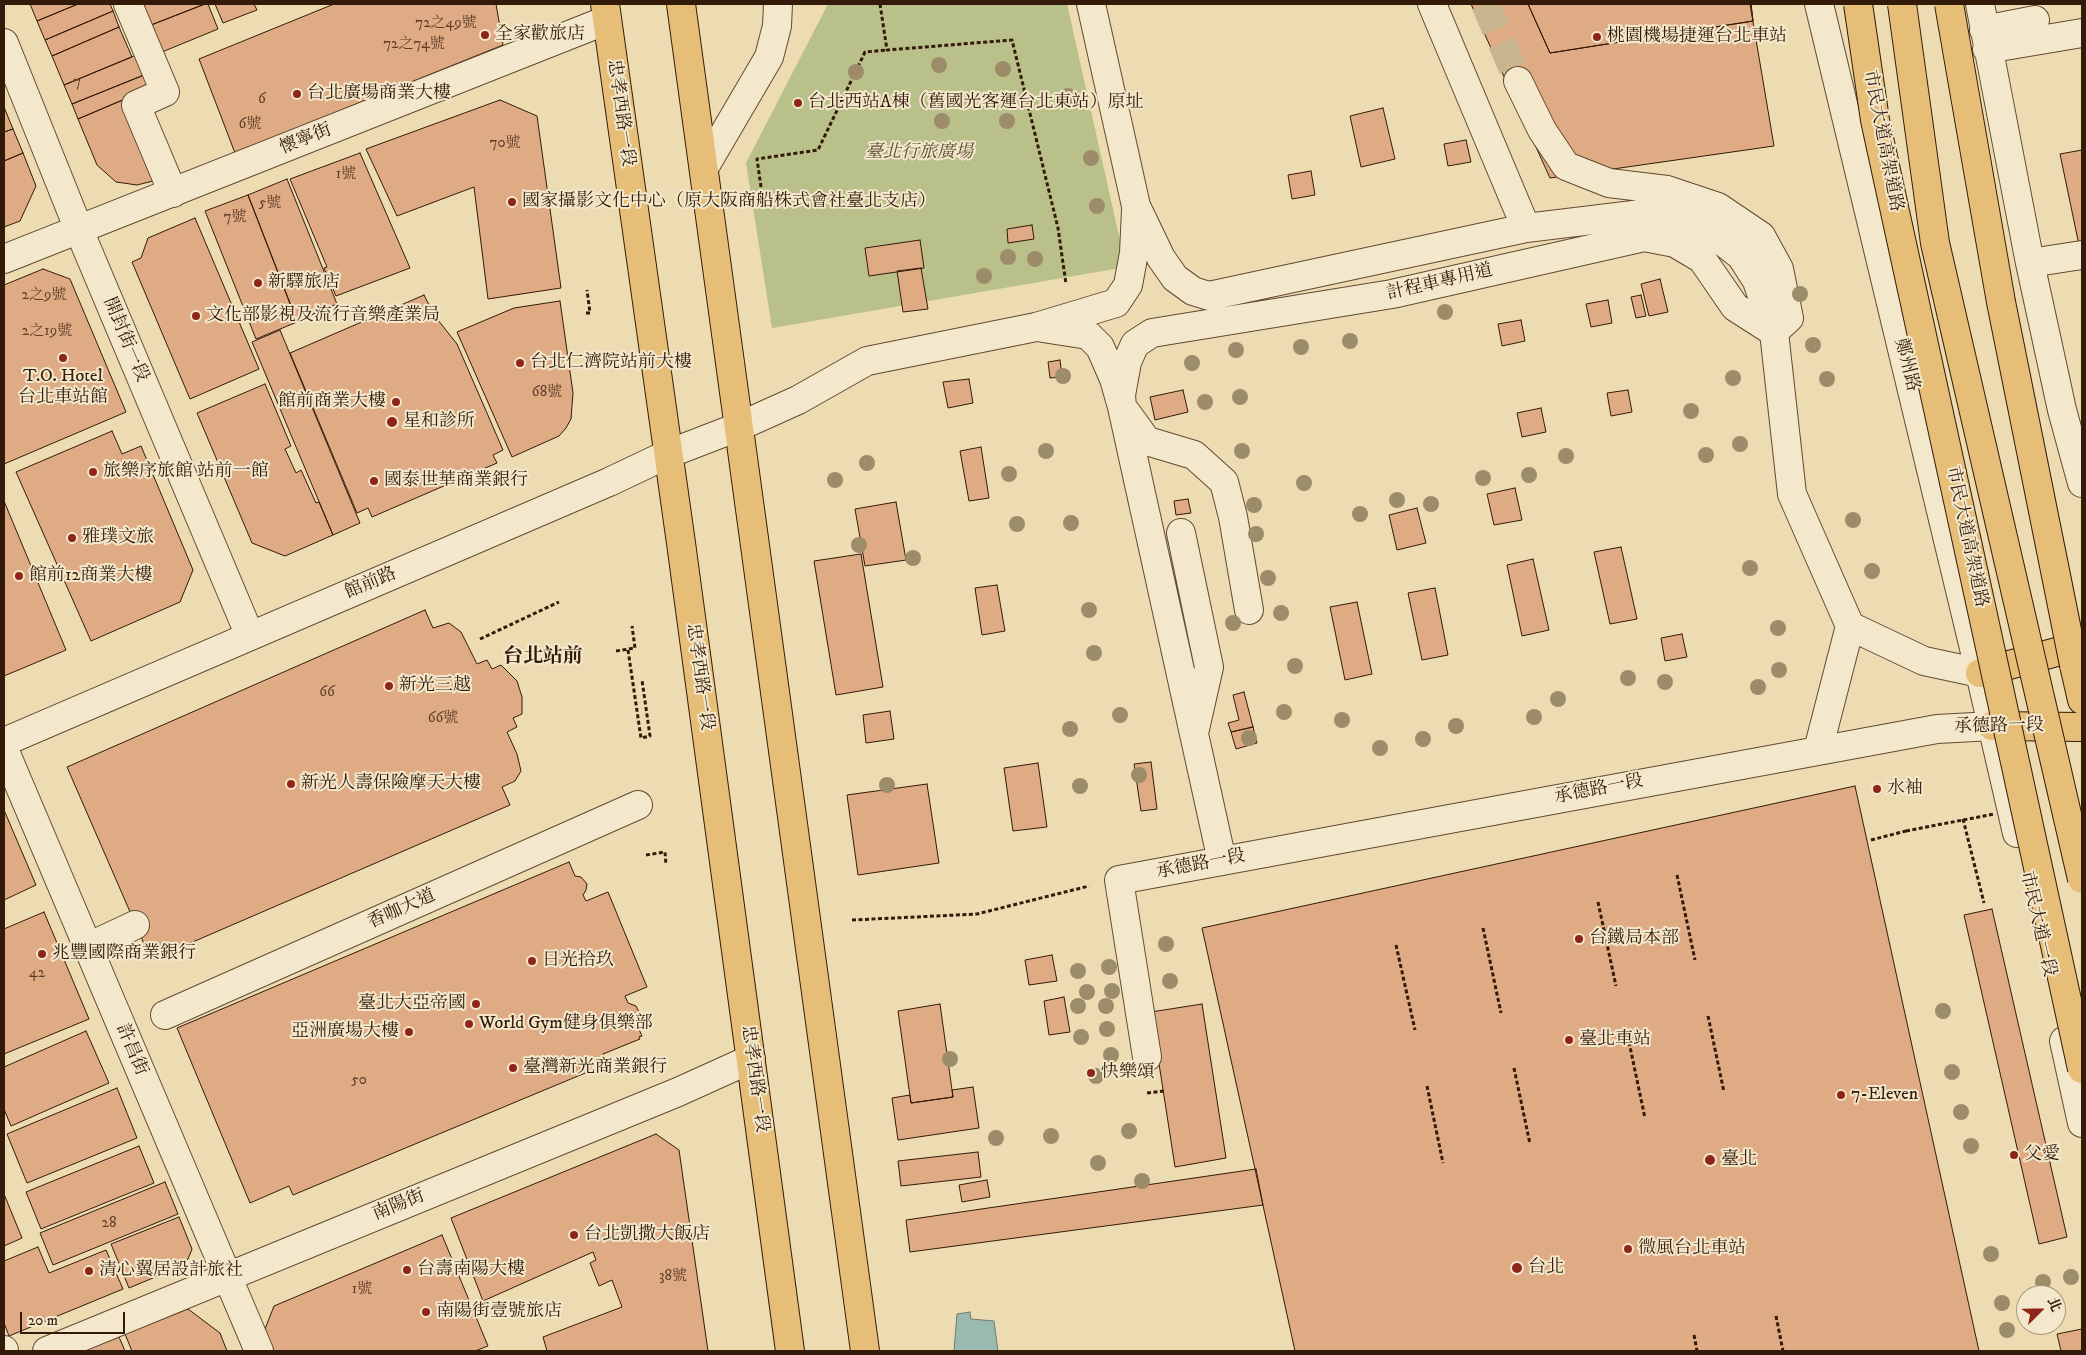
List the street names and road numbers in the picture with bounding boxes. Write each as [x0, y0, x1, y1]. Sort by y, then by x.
street label: 忠孝西路一段 [602, 58, 638, 168]
street label: 市民大道高架道路 [1858, 68, 1906, 214]
street label: 懷寧街 [277, 120, 335, 160]
street label: 計程車專用道 [1385, 260, 1495, 306]
street label: 開封街一段 [97, 294, 153, 386]
street label: 鄭州路 [1889, 336, 1923, 394]
street label: 市民大道高架道路 [1940, 464, 1992, 610]
street label: 館前路 [342, 564, 400, 604]
street label: 忠孝西路一段 [681, 622, 717, 732]
street label: 承德路一段 [1954, 715, 2044, 739]
street label: 承德路一段 [1553, 771, 1645, 809]
street label: 承德路一段 [1155, 846, 1247, 884]
street label: 市民大道一段 [2014, 869, 2060, 979]
street label: 香咖大道 [365, 885, 439, 935]
street label: 許昌街 [111, 1021, 151, 1079]
street label: 忠孝西路一段 [736, 1024, 772, 1134]
street label: 南陽街 [370, 1186, 428, 1226]

